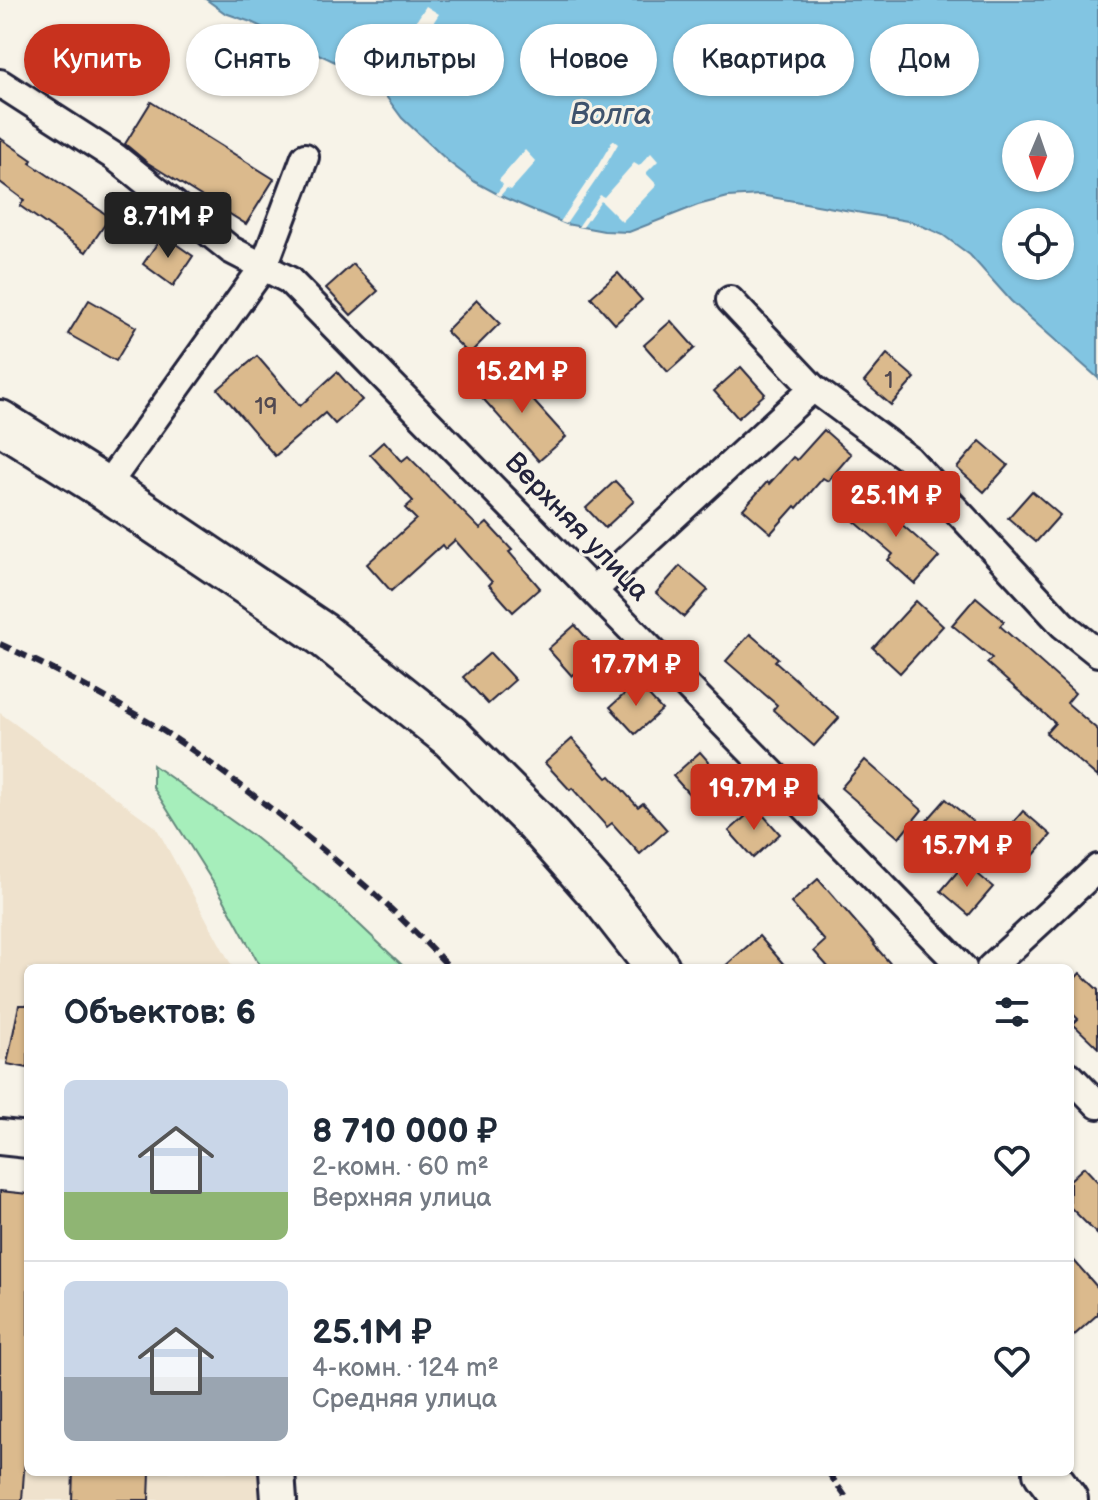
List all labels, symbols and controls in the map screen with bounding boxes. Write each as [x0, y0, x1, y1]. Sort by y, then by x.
chip: Купить [24, 24, 170, 96]
chip: Снять [186, 24, 319, 96]
chip: Фильтры [335, 24, 504, 96]
chip: Новое [520, 24, 657, 96]
chip: Квартира [673, 24, 854, 96]
chip: Дом [870, 24, 979, 96]
water label: Волга [570, 97, 652, 133]
north arrow [1002, 120, 1074, 192]
map controls [1002, 120, 1074, 280]
pin: 8.71M ₽ [94, 192, 242, 260]
text: 8.71M ₽ [122, 202, 214, 233]
button: locate [1002, 208, 1074, 280]
pin: 15.2M ₽ [448, 347, 596, 415]
text: 15.2M ₽ [476, 357, 568, 388]
house number: 1 [884, 366, 894, 395]
house number: 19 [254, 392, 278, 421]
street label: Верхняя улица [498, 446, 656, 608]
pin: 25.1M ₽ [822, 471, 970, 539]
text: 25.1M ₽ [850, 481, 942, 512]
pin: 17.7M ₽ [562, 640, 710, 708]
text: 17.7M ₽ [591, 650, 681, 681]
pin: 19.7M ₽ [680, 764, 828, 832]
text: 19.7M ₽ [709, 774, 799, 805]
pin: 15.7M ₽ [893, 821, 1041, 889]
text: 15.7M ₽ [922, 831, 1012, 862]
icon: filters [990, 990, 1034, 1034]
text: Объектов: 6 [64, 992, 256, 1033]
text: 8 710 000 ₽ [312, 1111, 498, 1152]
icon: home [128, 1112, 224, 1208]
icon: heart [990, 1138, 1034, 1182]
text: 2-комн. · 60 m² [312, 1152, 489, 1183]
text: Верхняя улица [312, 1183, 492, 1214]
text: 25.1M ₽ [312, 1312, 432, 1353]
icon: home [128, 1313, 224, 1409]
icon: heart [990, 1339, 1034, 1383]
text: 4-комн. · 124 m² [312, 1353, 499, 1384]
text: Средняя улица [312, 1384, 497, 1415]

